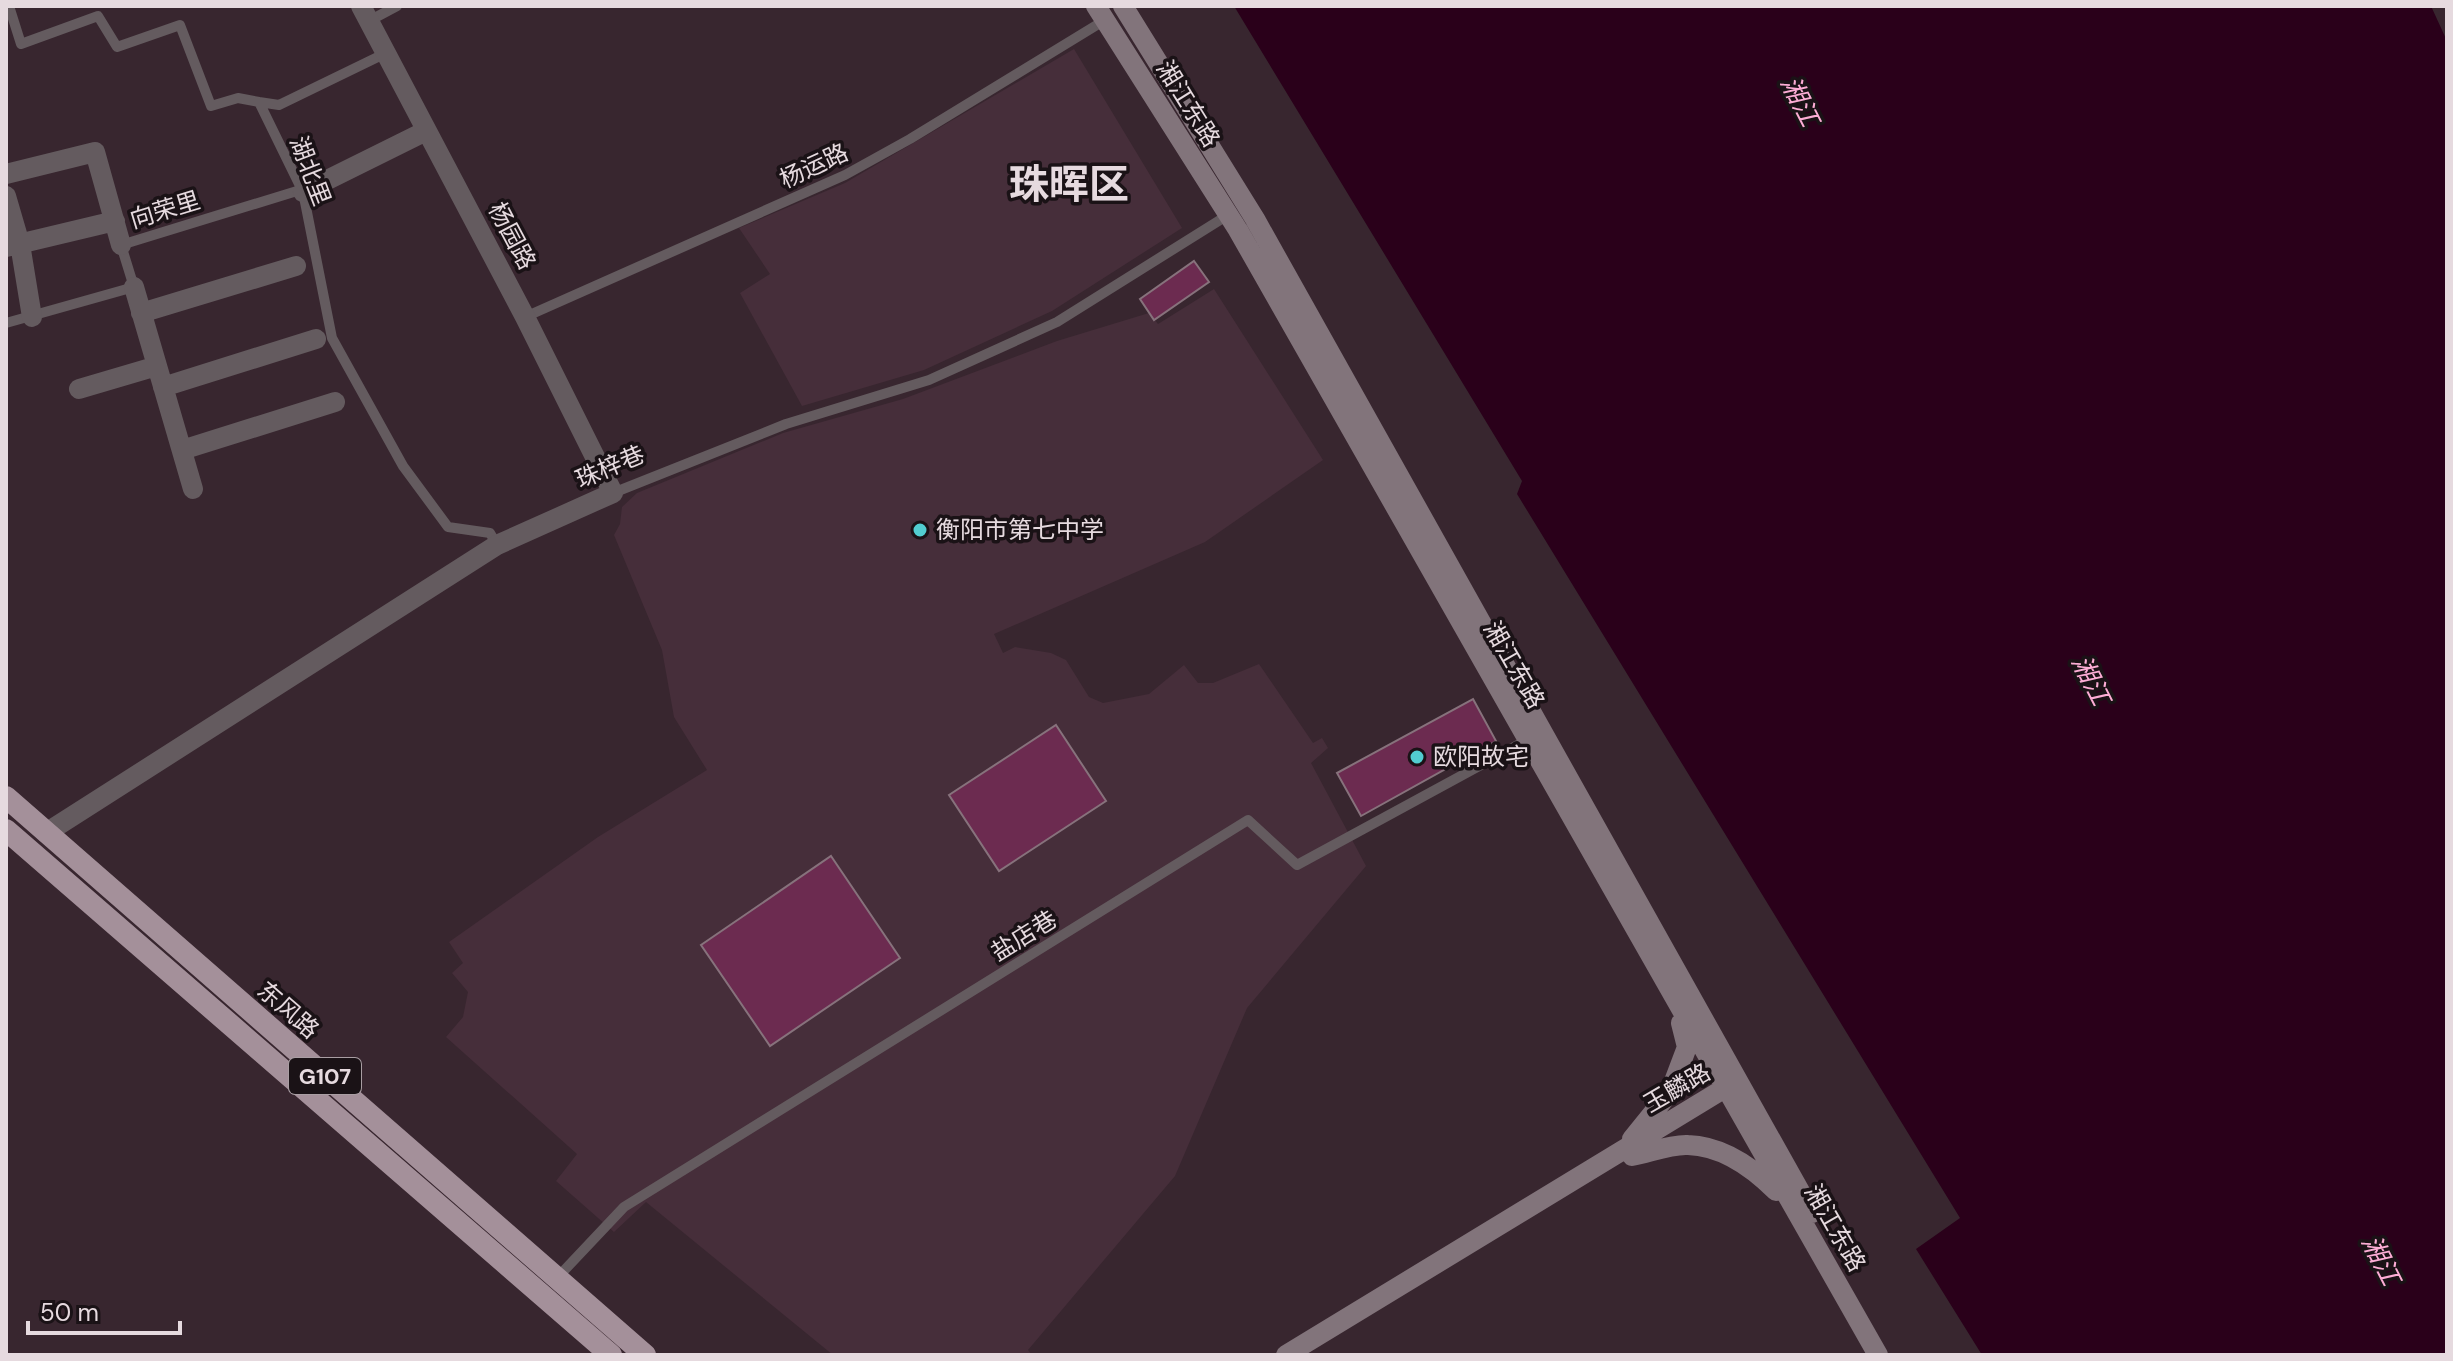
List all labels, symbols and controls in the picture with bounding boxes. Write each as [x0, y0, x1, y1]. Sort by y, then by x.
street label: 湘江东路 [1150, 55, 1227, 153]
water label: 湘江 [1773, 70, 1828, 135]
street label: 湖北里 [283, 132, 338, 210]
street label: 杨运路 [775, 136, 853, 195]
district label: 珠晖区 [1009, 158, 1129, 210]
street label: 向荣里 [126, 184, 204, 235]
street label: 杨园路 [482, 197, 543, 275]
street label: 珠梓巷 [571, 438, 649, 495]
place label: 衡阳市第七中学 [936, 514, 1104, 545]
marker: 衡阳市第七中学 [911, 521, 929, 539]
street label: 湘江东路 [1477, 615, 1552, 714]
water label: 湘江 [2064, 649, 2119, 714]
place label: 欧阳故宅 [1433, 741, 1529, 772]
marker: 欧阳故宅 [1408, 748, 1426, 766]
street label: 盐店巷 [985, 903, 1062, 968]
street label: 东风路 [251, 974, 326, 1045]
street label: 玉麟路 [1638, 1056, 1716, 1119]
road number: G107 [289, 1058, 361, 1094]
street label: 湘江东路 [1798, 1178, 1873, 1277]
water label: 湘江 [2354, 1229, 2409, 1294]
scale bar [28, 1285, 180, 1335]
text: 50 m [40, 1297, 99, 1328]

